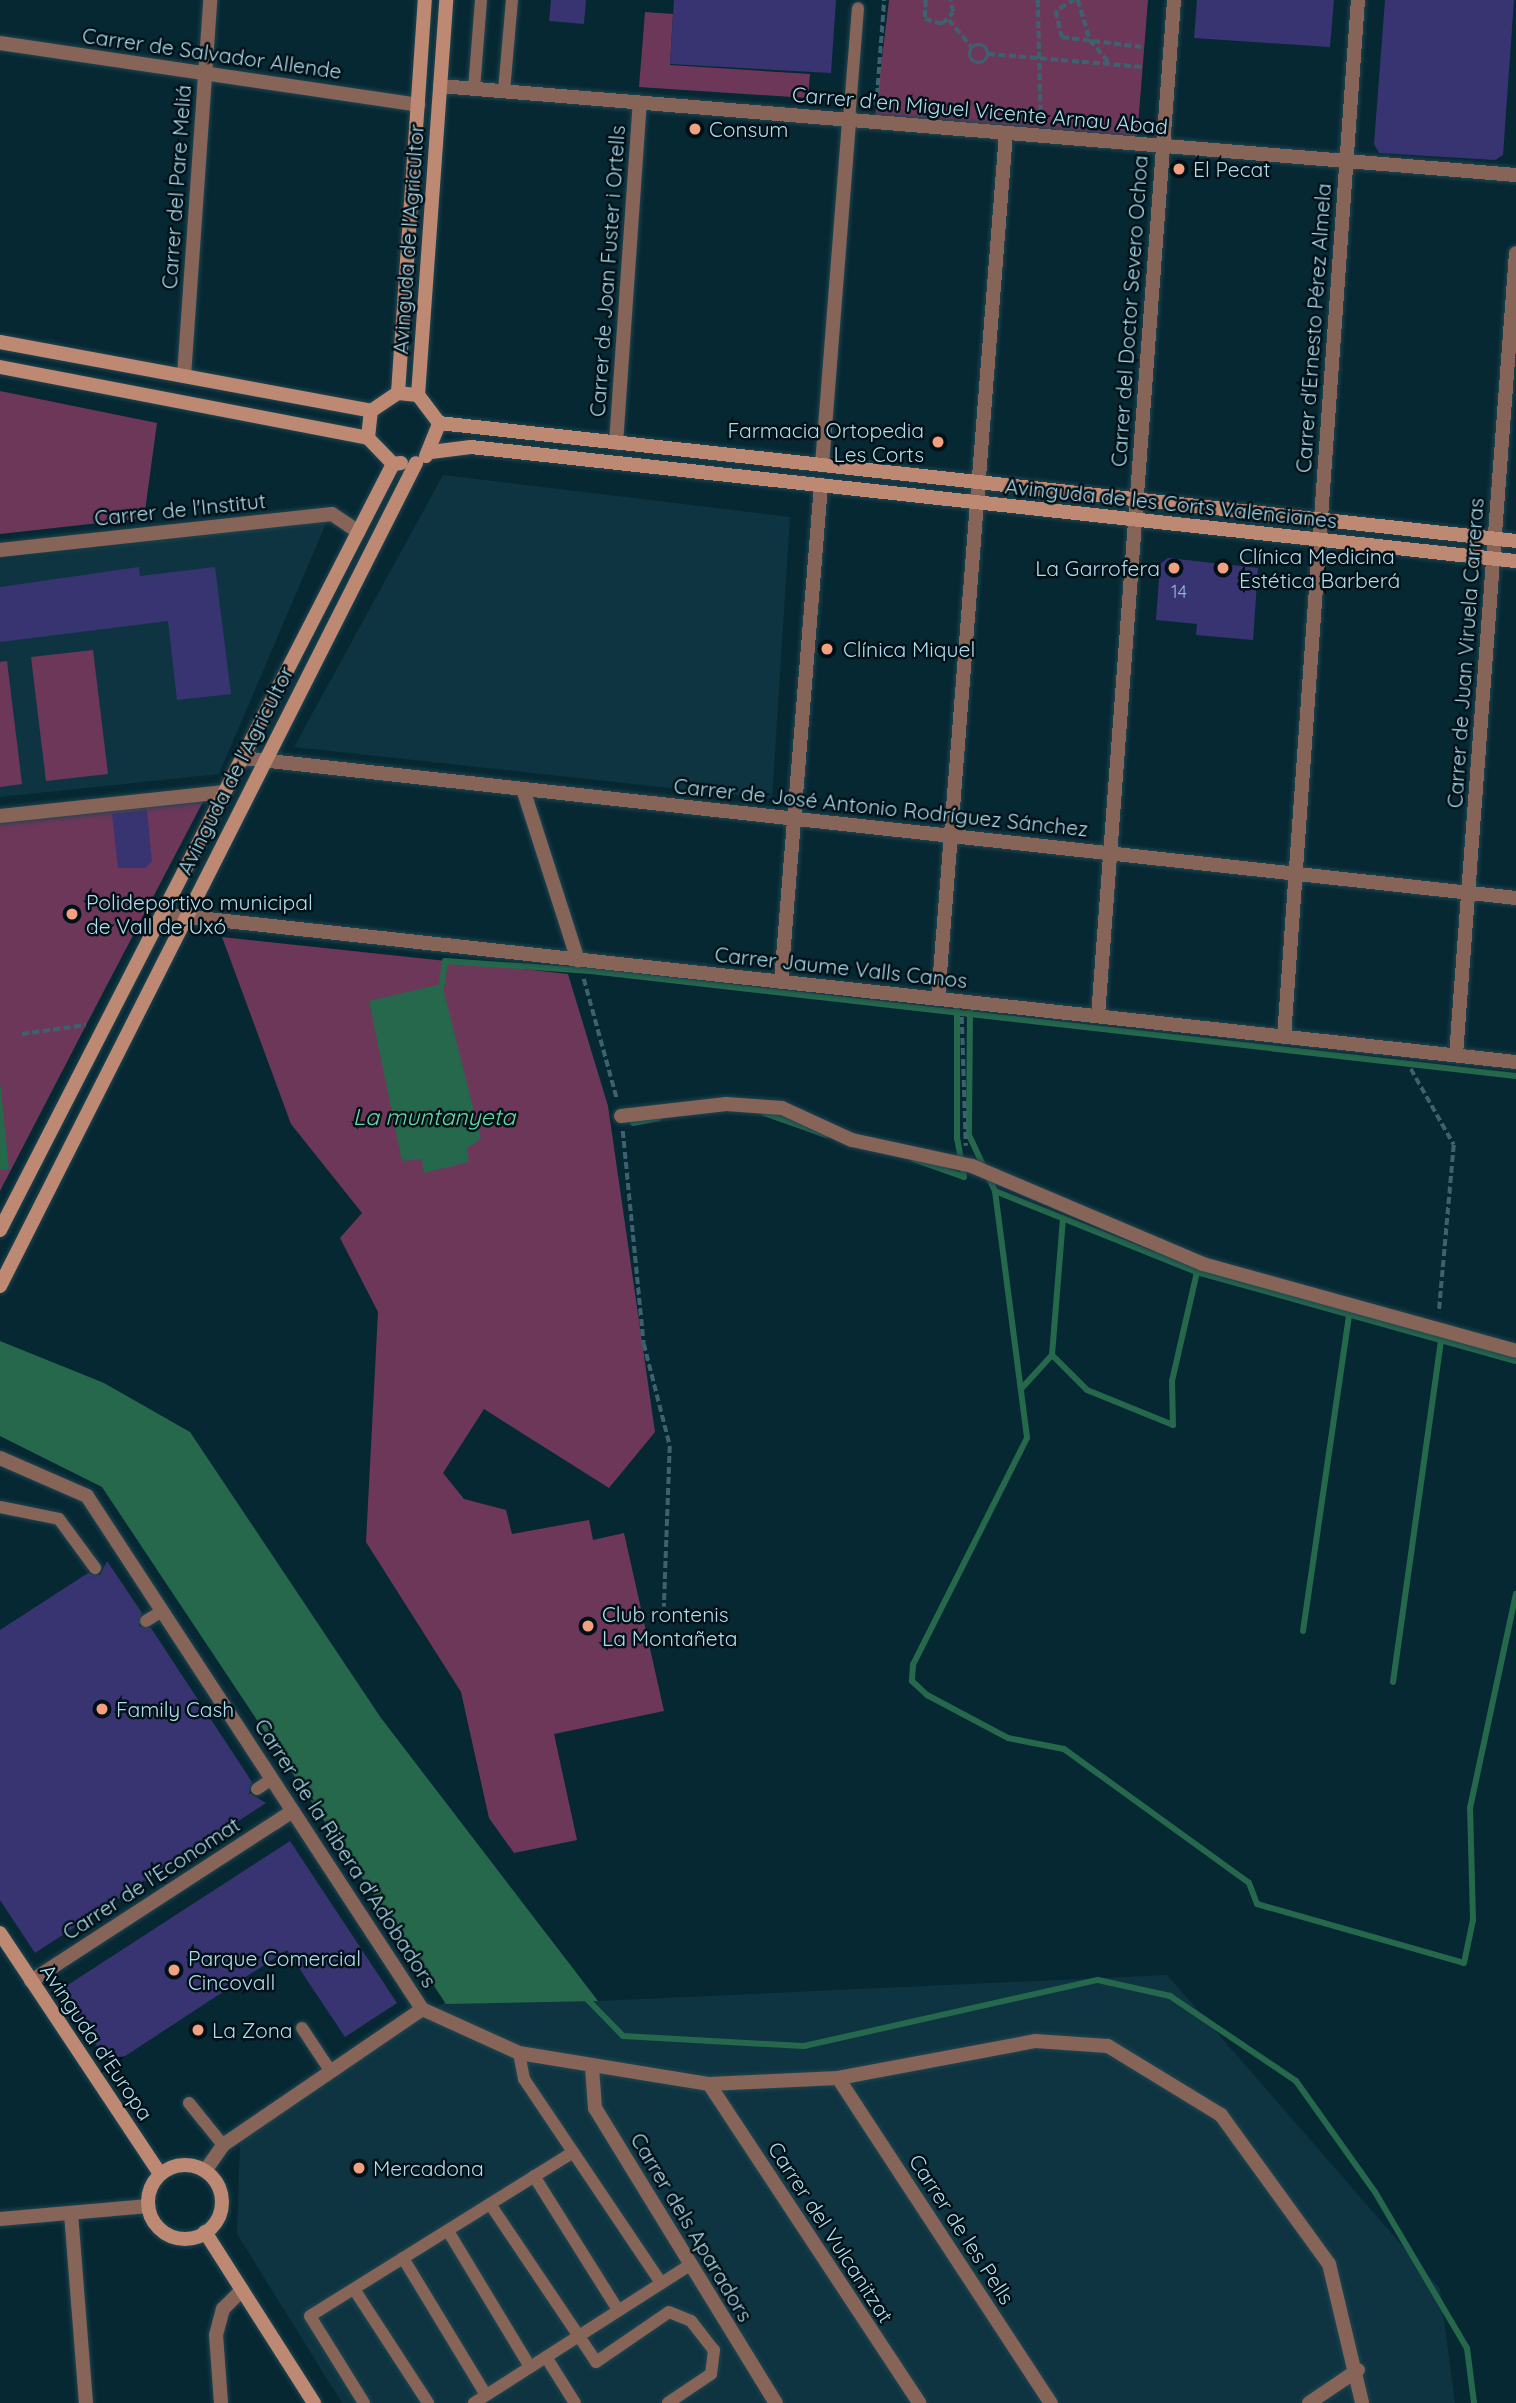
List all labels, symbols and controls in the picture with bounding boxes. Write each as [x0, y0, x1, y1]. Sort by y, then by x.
street label: Carrer de Salvador Allende [81, 22, 343, 84]
street label: Carrer d'en Miguel Vicente Arnau Abad [791, 81, 1169, 139]
street label: Carrer del Pare Meliá [156, 84, 196, 290]
place label: Consum [709, 116, 788, 142]
marker: Consum [687, 121, 703, 137]
street label: Avinguda de l'Agricultor [387, 123, 429, 355]
street label: Carrer de Joan Fuster i Ortells [584, 124, 630, 418]
street label: Carrer del Doctor Severo Ochoa [1106, 154, 1152, 468]
place label: El Pecat [1193, 156, 1270, 182]
marker: El Pecat [1171, 161, 1187, 177]
street label: Carrer d'Ernesto Pérez Almela [1290, 182, 1336, 474]
place label: Farmacia Ortopedia Les Corts [728, 417, 924, 467]
marker: Farmacia Ortopedia Les Corts [930, 434, 946, 450]
street label: Avinguda de les Corts Valencianes [1004, 473, 1338, 533]
street label: Carrer de l'Institut [93, 487, 267, 531]
street label: Carrer de Juan Viruela Carreras [1442, 497, 1488, 809]
place label: Clínica Medicina Estética Barberá [1239, 543, 1400, 593]
place label: La Garrofera [1035, 555, 1160, 581]
marker: Clínica Medicina Estética Barberá [1213, 558, 1233, 578]
marker: La Garrofera [1166, 560, 1182, 576]
house number: 14 [1171, 581, 1187, 603]
place label: Clínica Miquel [843, 636, 975, 662]
marker: Clínica Miquel [817, 639, 837, 659]
street label: Avinguda de l'Agricultor [171, 662, 299, 878]
street label: Carrer de José Antonio Rodríguez Sánchez [672, 773, 1090, 841]
place label: Polideportivo municipal de Vall de Uxó [86, 889, 313, 939]
marker: Polideportivo municipal de Vall de Uxó [64, 906, 80, 922]
street label: Carrer Jaume Valls Canos [713, 941, 969, 993]
water label: La muntanyeta [353, 1103, 515, 1131]
place label: Club rontenis La Montañeta [602, 1601, 738, 1651]
marker: Club rontenis La Montañeta [580, 1618, 596, 1634]
place label: Family Cash [116, 1696, 234, 1722]
marker: Family Cash [94, 1701, 110, 1717]
street label: Carrer de la Ribera d'Adobadors [250, 1714, 442, 1992]
street label: Carrer de l'Economat [58, 1811, 244, 1945]
place label: Parque Comercial Cincovall [188, 1945, 361, 1995]
street label: Avinguda d'Europa [35, 1959, 159, 2125]
marker: Parque Comercial Cincovall [166, 1962, 182, 1978]
place label: La Zona [212, 2017, 293, 2043]
marker: La Zona [190, 2022, 206, 2038]
street label: Carrer dels Aparadors [626, 2128, 758, 2326]
street label: Carrer del Vulcanitzat [763, 2137, 899, 2327]
street label: Carrer de les Pells [904, 2149, 1020, 2309]
place label: Mercadona [373, 2155, 484, 2181]
marker: Mercadona [351, 2160, 367, 2176]

